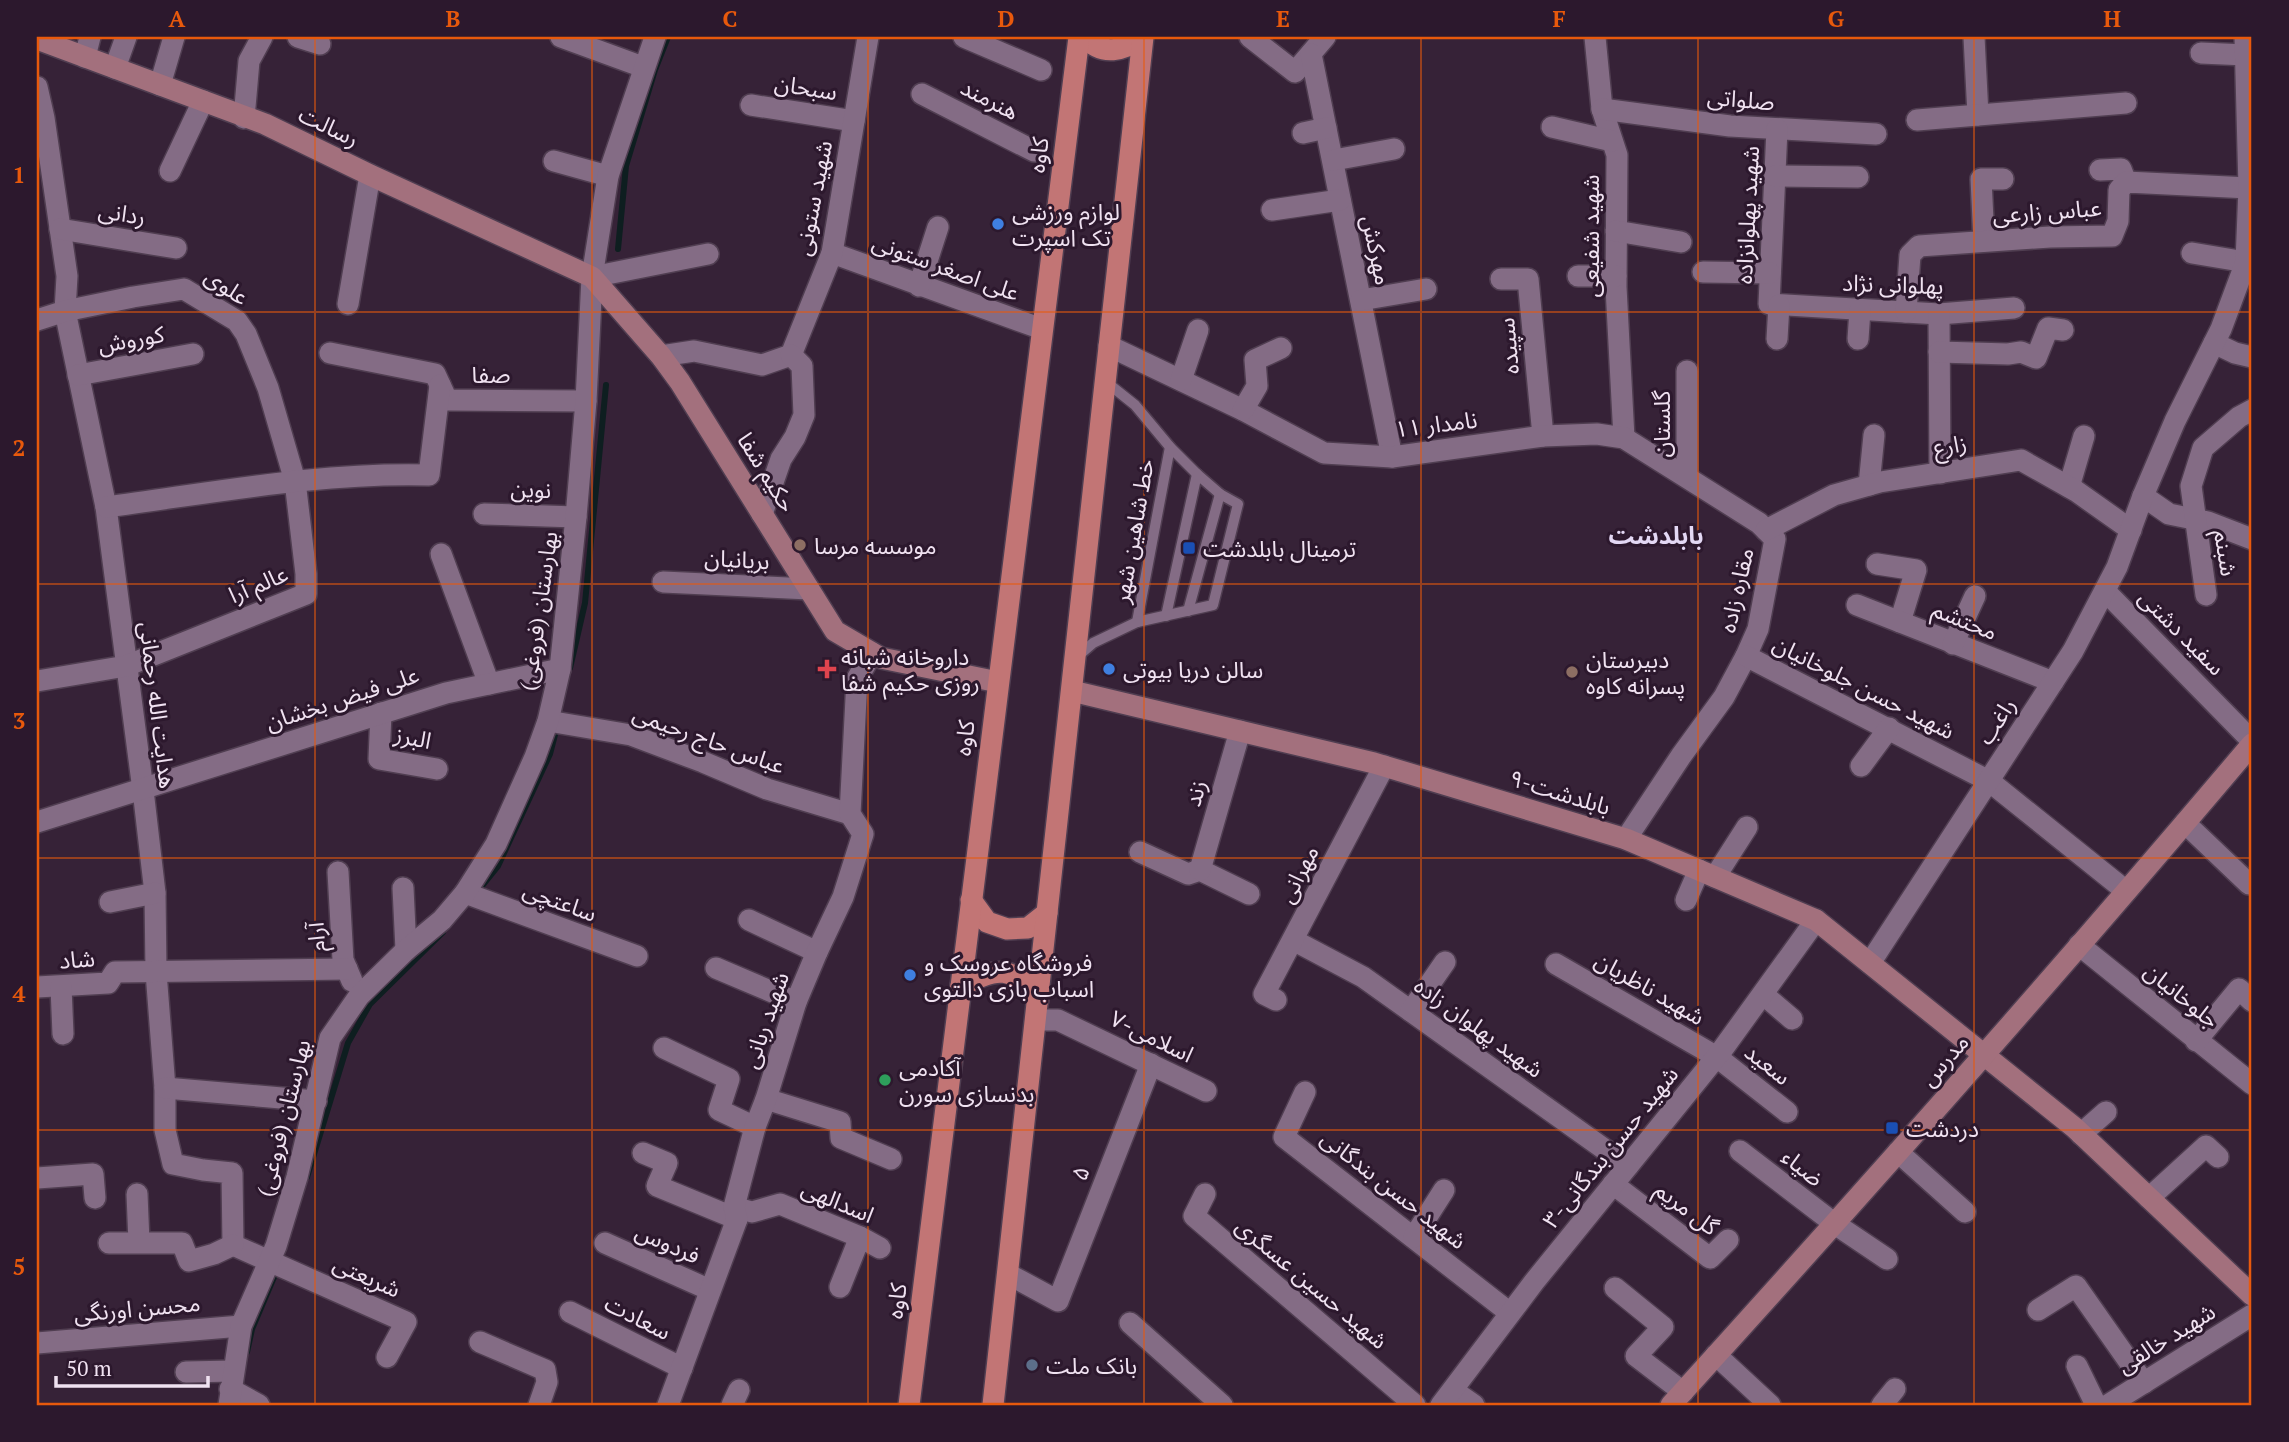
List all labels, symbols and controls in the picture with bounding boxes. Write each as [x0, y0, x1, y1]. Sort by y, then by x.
text: A [169, 3, 186, 34]
text: B [446, 3, 461, 34]
text: C [723, 3, 738, 34]
text: D [998, 3, 1015, 34]
text: E [1276, 3, 1290, 34]
text: F [1552, 3, 1566, 34]
text: G [1828, 3, 1845, 34]
text: H [2103, 3, 2121, 34]
street label: سبحان [772, 67, 840, 107]
street label: هنرمند [956, 71, 1024, 127]
street label: صلواتی [1706, 81, 1776, 117]
street label: رسالت [294, 98, 364, 154]
street label: کاوه [1020, 135, 1056, 175]
street label: شهید ستونی [787, 138, 839, 258]
street label: شهید پهلوانزاده [1728, 145, 1766, 285]
text: 1 [13, 159, 26, 190]
street label: شهید شفیعی [1575, 174, 1606, 298]
street label: عباس زارعی [1991, 192, 2103, 230]
street label: ردانی [96, 194, 148, 232]
place label: لوازم ورزشی تک اسپرت [1012, 196, 1120, 253]
street label: مهرکش [1355, 212, 1399, 288]
marker: لوازم ورزشی تک اسپرت [990, 216, 1006, 232]
street label: علی اصغر ستونی [868, 226, 1024, 308]
street label: علوی [199, 260, 255, 312]
street label: پهلوانی نژاد [1842, 267, 1944, 301]
street label: سپیده [1490, 316, 1526, 376]
street label: کوروش [95, 318, 167, 360]
street label: صفا [472, 359, 510, 390]
street label: گلستان [1646, 390, 1677, 457]
street label: ۱۱ نامدار [1393, 404, 1479, 444]
street label: حکیم شفا [729, 426, 804, 519]
street label: زارع [1931, 427, 1969, 465]
text: 2 [13, 432, 26, 463]
street label: خط شاهین شهر [1105, 456, 1161, 607]
street label: نوین [510, 473, 552, 505]
district label: بابلدشت [1608, 519, 1704, 551]
street label: شبنم [2205, 527, 2245, 579]
street label: بهارستان (فروغی) [511, 529, 565, 693]
place label: موسسه مرسا [814, 530, 937, 561]
place label: ترمینال بابلدشت [1203, 533, 1356, 564]
marker: موسسه مرسا [792, 537, 808, 553]
marker: ترمینال بابلدشت [1181, 540, 1197, 556]
street label: بریانیان [704, 542, 770, 576]
street label: مقاره زاده [1711, 545, 1761, 635]
street label: عالم آرا [224, 558, 293, 612]
street label: سفید دشتی [2132, 582, 2232, 682]
street label: محتشم [1927, 593, 2002, 649]
street label: هدایت الله رحمانی [132, 620, 184, 790]
street label: شهید حسن جلوخانیان [1768, 628, 1960, 746]
place label: داروخانه شبانه‌ روزی حکیم شفا [841, 641, 980, 700]
place label: دبیرستان پسرانه کاوه [1586, 644, 1685, 701]
place label: سالن دریا بیوتی [1123, 654, 1263, 685]
street label: علی فیض بخشان [261, 659, 423, 737]
marker: داروخانه شبانه‌ روزی حکیم شفا [819, 661, 835, 677]
marker: سالن دریا بیوتی [1101, 661, 1117, 677]
marker: دبیرستان پسرانه کاوه [1564, 664, 1580, 680]
street label: راغب [1969, 692, 2023, 750]
street label: عباس حاج رحیمی [628, 697, 789, 783]
text: 3 [13, 705, 26, 736]
street label: البرز [391, 718, 434, 756]
street label: کاوه [946, 718, 982, 758]
street label: ۹-بابلدشت [1506, 762, 1614, 822]
street label: زند [1176, 776, 1214, 810]
street label: مهرانی [1270, 840, 1326, 908]
street label: ساعتچی [519, 873, 601, 929]
street label: آرام [299, 920, 335, 953]
street label: شاد [58, 942, 96, 976]
street label: شهید ناظریان [1589, 944, 1711, 1032]
place label: فروشگاه عروسک و اسباب بازی دالتوی [924, 947, 1094, 1004]
street label: جلوخانیان [2138, 955, 2226, 1035]
marker: فروشگاه عروسک و اسباب بازی دالتوی [902, 967, 918, 983]
street label: شهید ربانی [734, 968, 796, 1072]
street label: شهید پهلوان زاده [1408, 970, 1550, 1085]
text: 4 [13, 978, 26, 1009]
street label: ۷-اسلامی [1105, 1003, 1199, 1069]
street label: مدرس [1913, 1027, 1975, 1093]
street label: بهارستان (فروغی) [248, 1036, 318, 1200]
street label: سعید [1738, 1036, 1798, 1092]
place label: آکادمی بدنسازی سورن [899, 1052, 1034, 1109]
street label: ۳-شهید حسن بندگانی [1535, 1059, 1685, 1235]
marker: آکادمی بدنسازی سورن [877, 1072, 893, 1088]
place label: دردشت [1906, 1113, 1979, 1144]
marker: دردشت [1884, 1120, 1900, 1136]
street label: شهید حسن بندگانی [1315, 1122, 1473, 1256]
street label: ضیاء [1776, 1141, 1830, 1193]
street label: ۵ [1063, 1161, 1097, 1185]
street label: اسدالهی [797, 1172, 879, 1230]
street label: گل مریم [1648, 1174, 1726, 1244]
street label: شهید حسین عسگری [1229, 1210, 1395, 1356]
street label: فردوس [631, 1215, 705, 1271]
street label: شریعتی [328, 1247, 406, 1305]
text: 5 [13, 1251, 26, 1282]
street label: کاوه [878, 1281, 914, 1321]
street label: محسن اورنگی [72, 1287, 202, 1329]
street label: سعادت [600, 1287, 676, 1347]
street label: شهید خالقی [2111, 1296, 2221, 1380]
scale bar [56, 1344, 208, 1388]
place label: بانک ملت [1046, 1350, 1137, 1381]
text: 50 m [66, 1354, 112, 1382]
marker: بانک ملت [1024, 1357, 1040, 1373]

